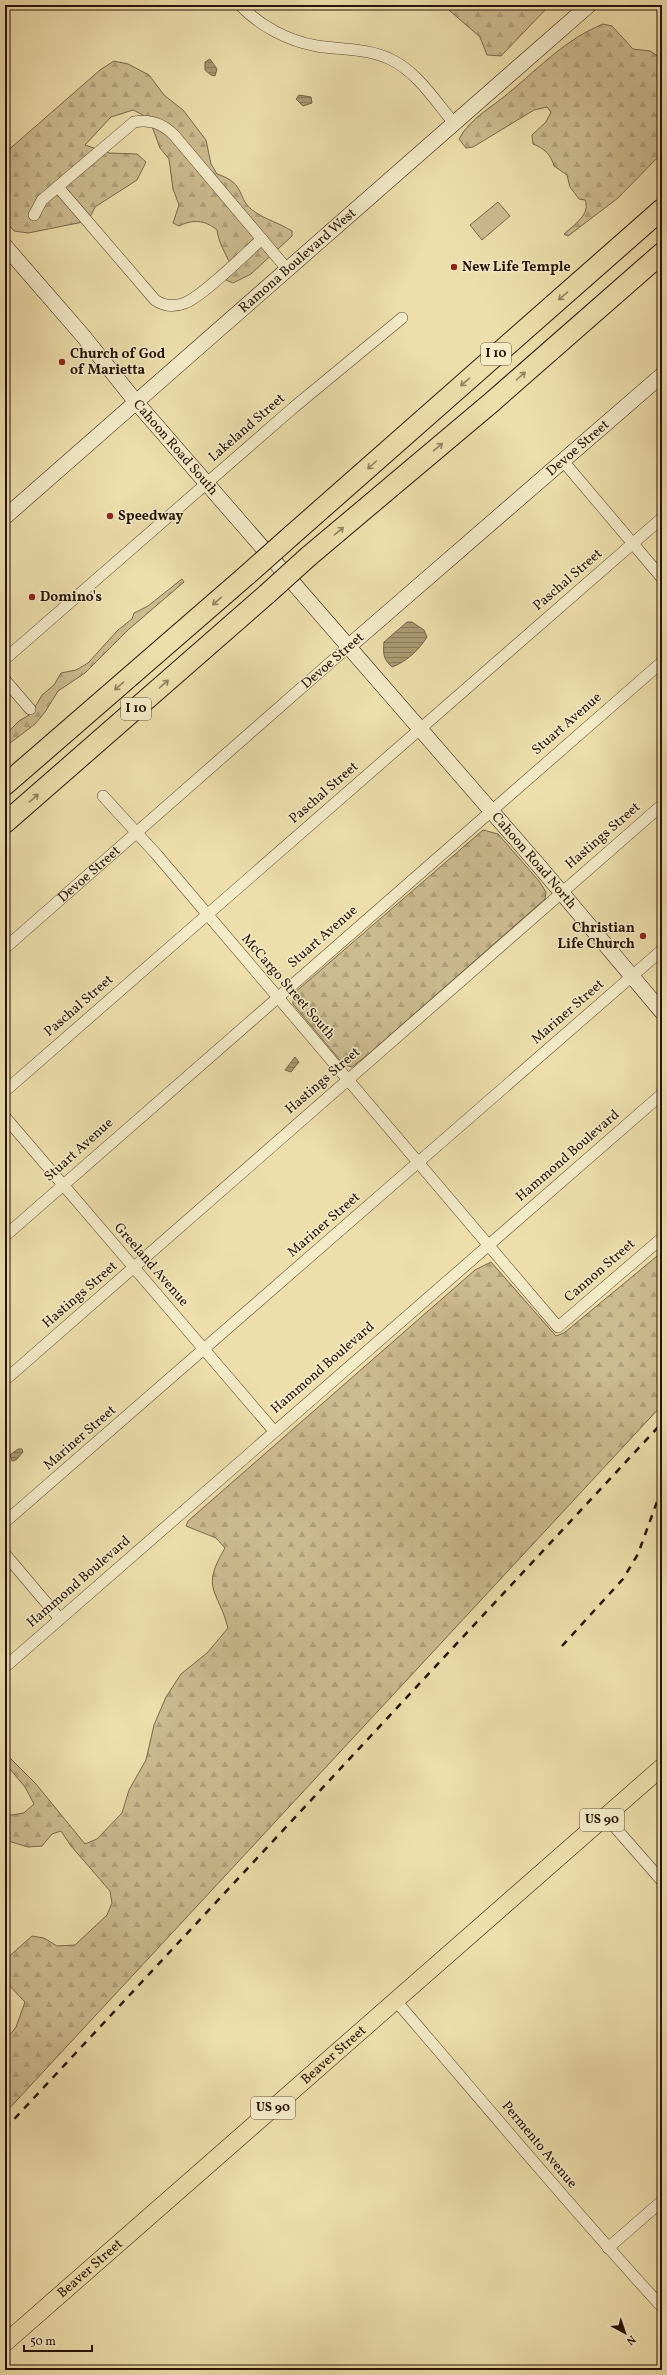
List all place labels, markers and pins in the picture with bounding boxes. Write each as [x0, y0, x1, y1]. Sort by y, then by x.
place label: New Life Temple [462, 258, 571, 277]
marker: New Life Temple [449, 262, 459, 272]
place label: Church of God of Marietta [70, 345, 166, 380]
marker: Church of God of Marietta [57, 357, 67, 367]
place label: Speedway [118, 507, 184, 526]
marker: Speedway [105, 511, 115, 521]
place label: Domino's [40, 588, 102, 607]
marker: Domino's [27, 592, 37, 602]
place label: Christian Life Church [558, 919, 635, 954]
marker: Christian Life Church [638, 931, 648, 941]

